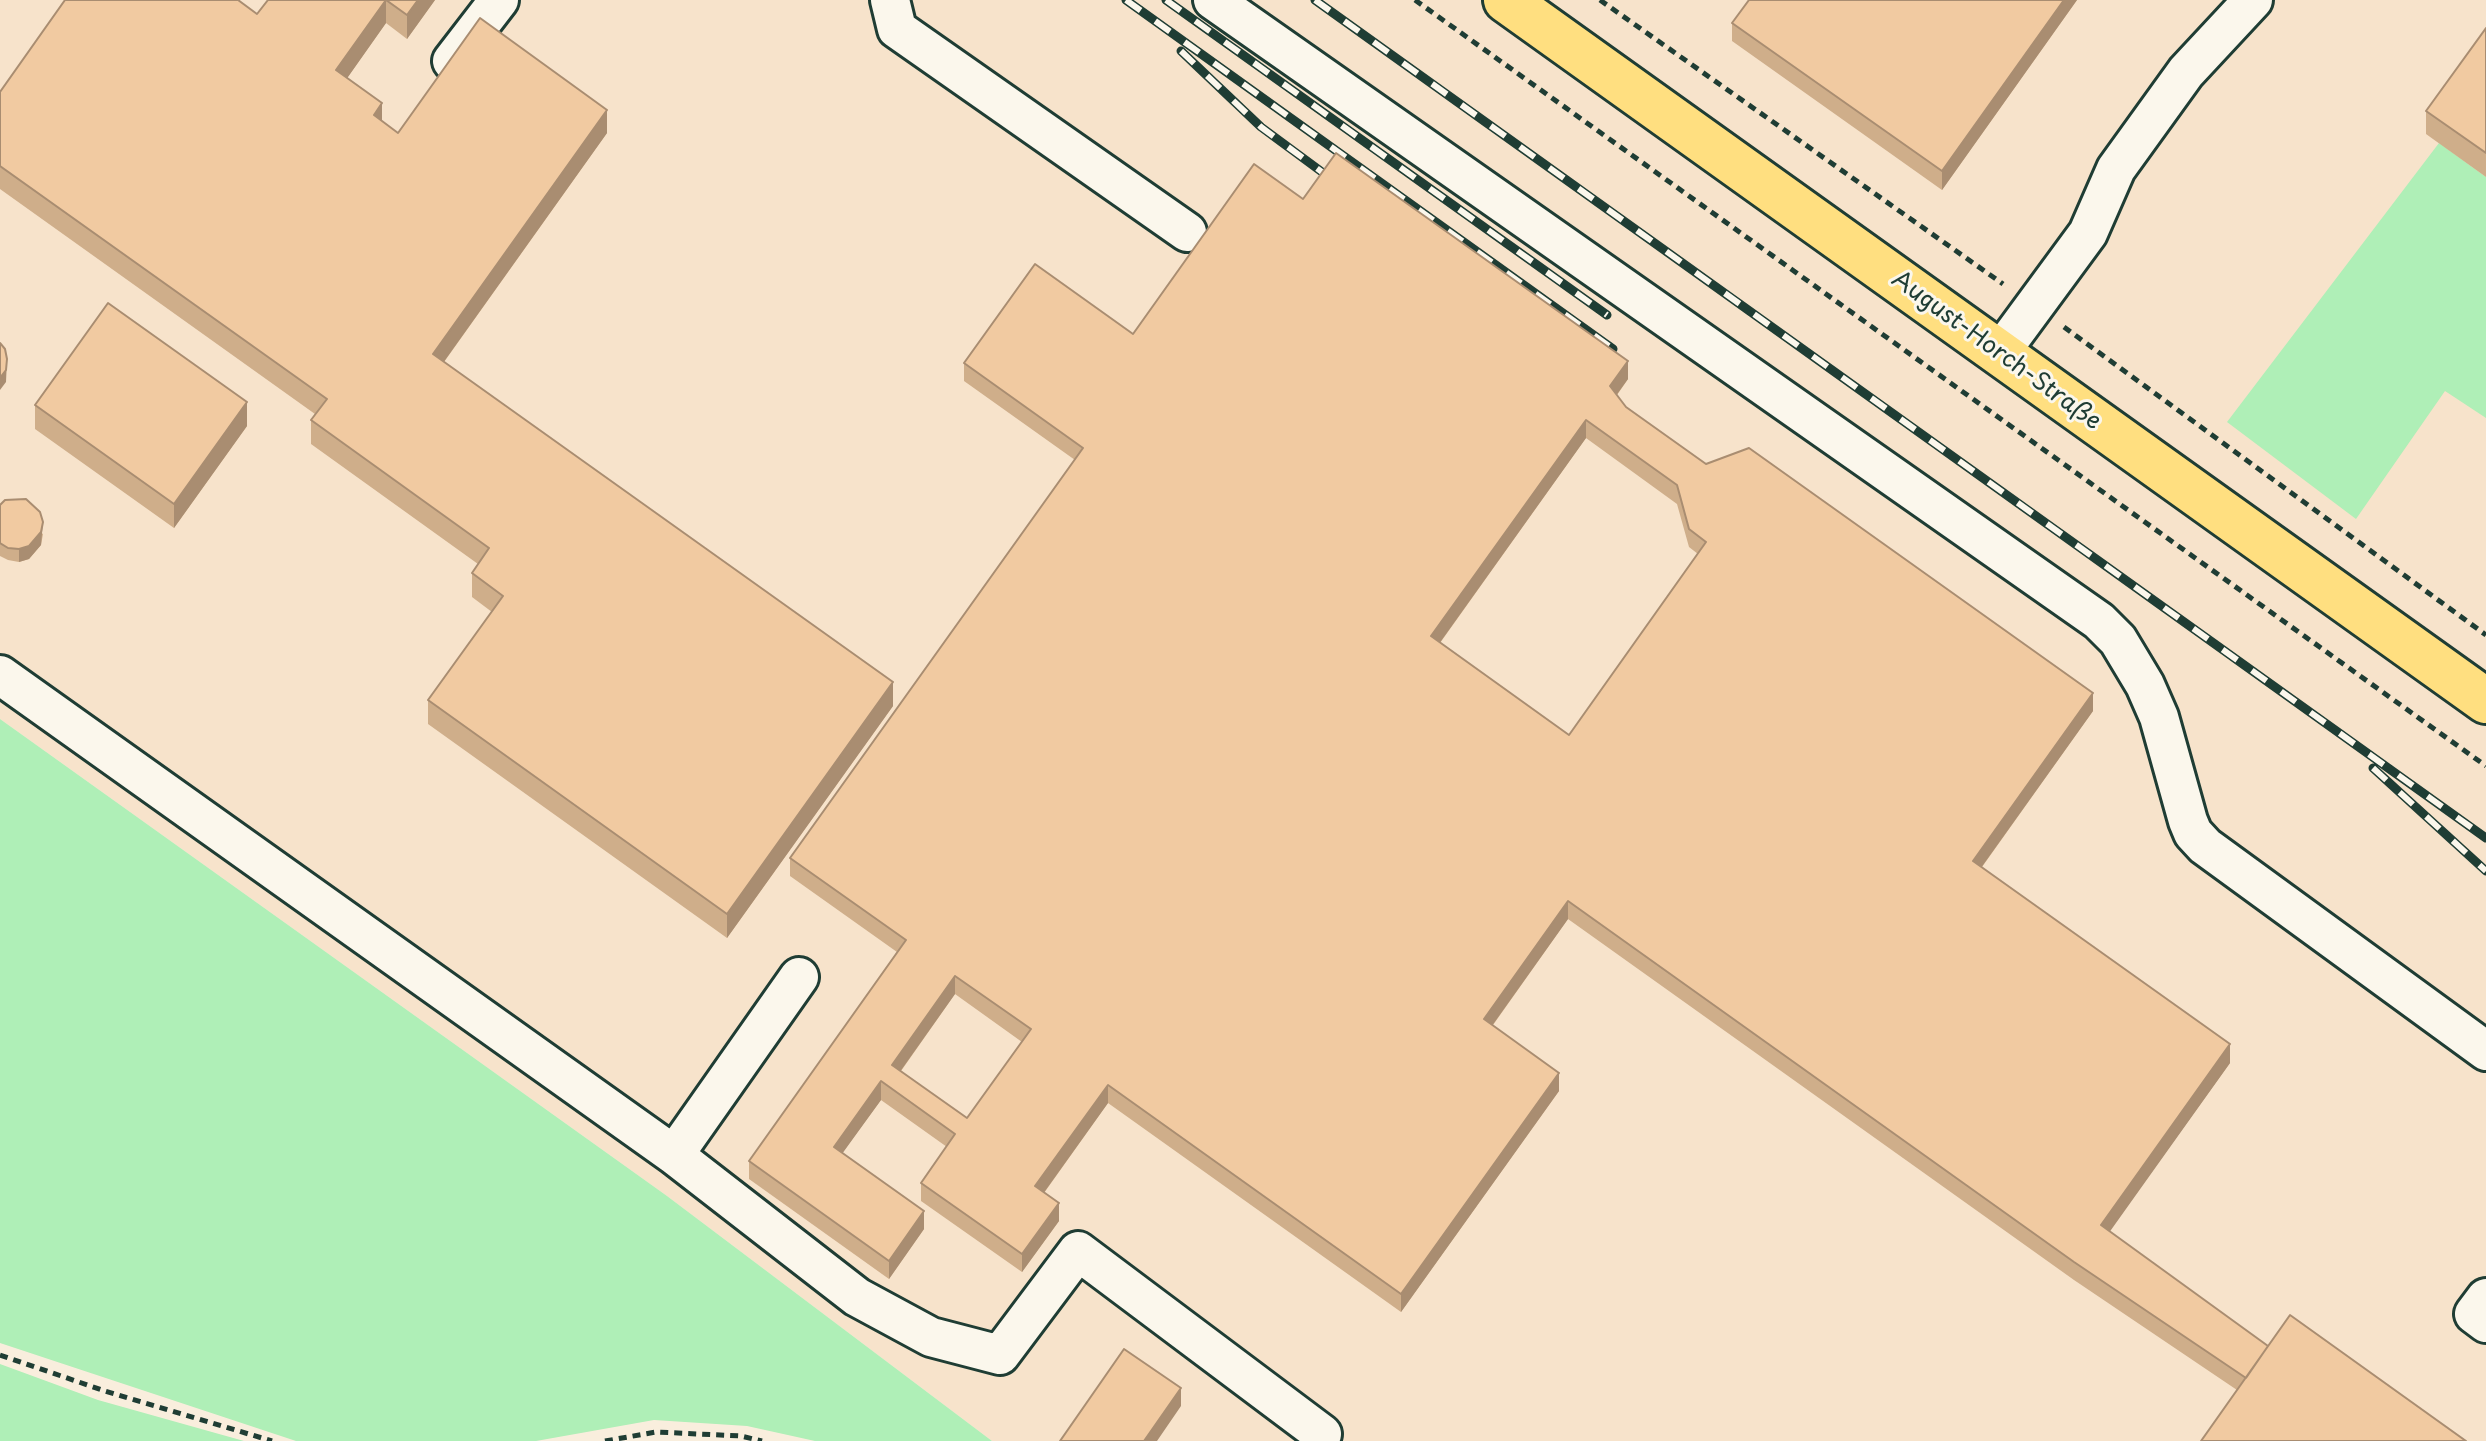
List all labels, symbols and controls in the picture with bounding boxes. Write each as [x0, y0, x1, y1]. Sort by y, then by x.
street label: August-Horch-Straße [1886, 265, 2106, 437]

